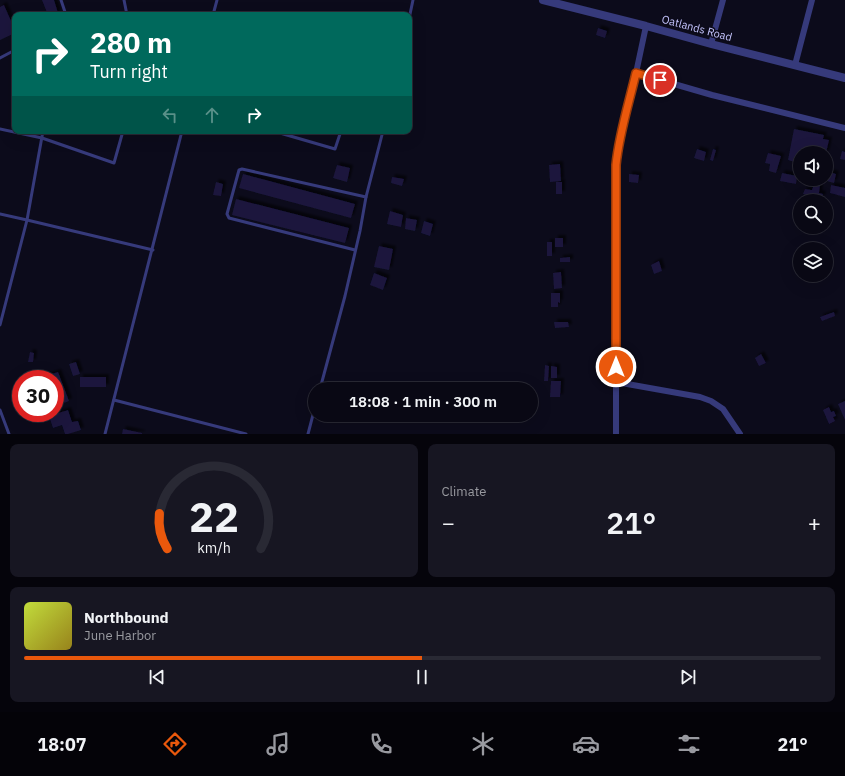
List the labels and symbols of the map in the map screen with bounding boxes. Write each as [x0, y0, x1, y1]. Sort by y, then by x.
street label: Oatlands Road [660, 12, 734, 44]
pin [643, 63, 677, 97]
position arrow [595, 346, 637, 388]
speed limit sign: 30 [12, 370, 64, 422]

